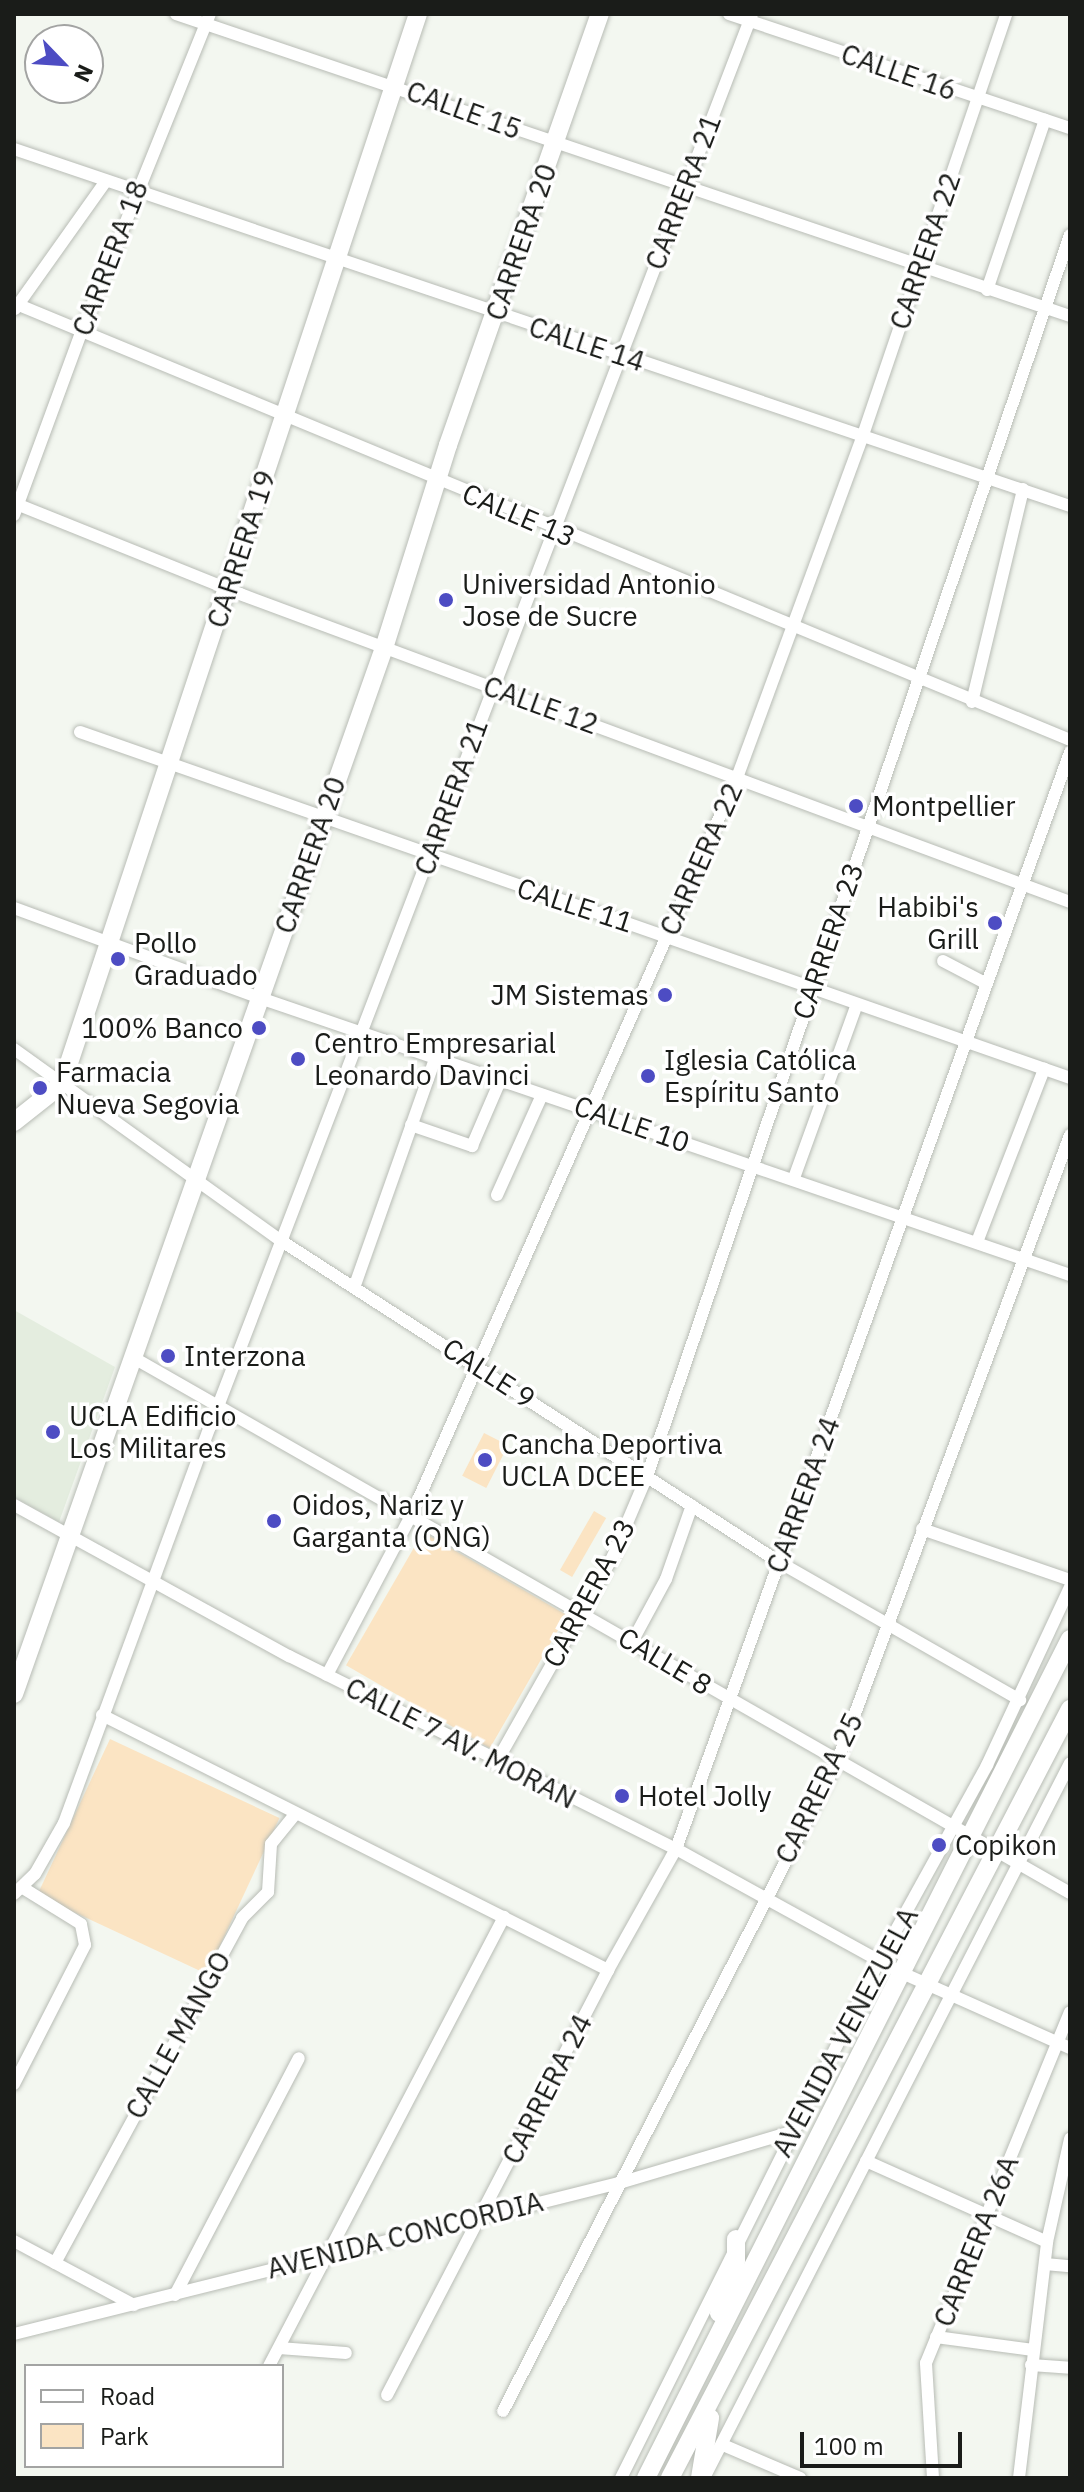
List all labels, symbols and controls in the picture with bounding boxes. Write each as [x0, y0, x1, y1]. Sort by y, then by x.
north arrow [24, 24, 104, 104]
street label: CALLE 16 [837, 37, 961, 107]
text: N [68, 60, 101, 87]
street label: CALLE 15 [402, 74, 526, 146]
street label: CARRERA 21 [638, 110, 728, 274]
street label: CARRERA 20 [478, 159, 564, 325]
street label: CARRERA 22 [882, 168, 968, 334]
street label: CARRERA 18 [65, 176, 155, 340]
street label: CALLE 14 [525, 309, 649, 379]
street label: CARRERA 19 [200, 466, 282, 632]
street label: CALLE 13 [457, 476, 581, 554]
place label: Universidad Antonio Jose de Sucre [462, 567, 716, 633]
marker: Universidad Antonio Jose de Sucre [437, 591, 455, 609]
street label: CALLE 12 [479, 669, 603, 741]
street label: CARRERA 21 [407, 714, 495, 880]
street label: CARRERA 20 [267, 772, 353, 938]
street label: CARRERA 22 [652, 777, 750, 941]
place label: Montpellier [872, 789, 1015, 823]
marker: Montpellier [847, 797, 865, 815]
street label: CARRERA 23 [785, 858, 871, 1024]
street label: CALLE 11 [513, 870, 637, 940]
place label: Habibi's Grill [877, 890, 979, 956]
marker: Habibi's Grill [986, 914, 1004, 932]
place label: Pollo Graduado [134, 926, 258, 992]
marker: Pollo Graduado [109, 950, 127, 968]
place label: JM Sistemas [491, 978, 649, 1012]
marker: JM Sistemas [656, 986, 674, 1004]
place label: 100% Banco [81, 1011, 243, 1045]
marker: 100% Banco [250, 1019, 268, 1037]
place label: Centro Empresarial Leonardo Davinci [314, 1026, 556, 1092]
place label: Iglesia Católica Espíritu Santo [664, 1043, 857, 1109]
marker: Centro Empresarial Leonardo Davinci [289, 1050, 307, 1068]
place label: Farmacia Nueva Segovia [56, 1055, 239, 1121]
marker: Iglesia Católica Espíritu Santo [639, 1067, 657, 1085]
marker: Farmacia Nueva Segovia [31, 1079, 49, 1097]
street label: CALLE 10 [570, 1089, 694, 1159]
street label: CALLE 9 [437, 1331, 541, 1415]
place label: Interzona [184, 1339, 306, 1373]
marker: Interzona [159, 1347, 177, 1365]
place label: UCLA Edificio Los Militares [69, 1399, 236, 1465]
street label: CARRERA 24 [759, 1412, 847, 1578]
marker: UCLA Edificio Los Militares [44, 1423, 62, 1441]
place label: Cancha Deportiva UCLA DCEE [501, 1427, 723, 1493]
marker: Cancha Deportiva UCLA DCEE [476, 1451, 494, 1469]
place label: Oidos, Nariz y Garganta (ONG) [292, 1488, 491, 1554]
marker: Oidos, Nariz y Garganta (ONG) [263, 1510, 285, 1532]
street label: CARRERA 23 [536, 1513, 642, 1673]
street label: CALLE 8 [612, 1620, 718, 1702]
street label: CALLE 7 AV. MORAN [340, 1670, 582, 1816]
street label: CARRERA 25 [768, 1707, 870, 1869]
place label: Hotel Jolly [638, 1779, 772, 1813]
marker: Hotel Jolly [613, 1787, 631, 1805]
place label: Copikon [955, 1828, 1057, 1862]
marker: Copikon [930, 1836, 948, 1854]
street label: AVENIDA VENEZUELA [765, 1902, 925, 2162]
street label: CALLE MANGO [118, 1945, 238, 2125]
street label: CARRERA 24 [495, 2008, 599, 2170]
street label: CARRERA 26A [926, 2151, 1026, 2331]
street label: AVENIDA CONCORDIA [263, 2184, 547, 2286]
legend [24, 2364, 284, 2468]
text: Road [100, 2380, 155, 2412]
scale bar [804, 2416, 966, 2466]
text: Park [100, 2420, 149, 2452]
text: 100 m [814, 2430, 884, 2462]

